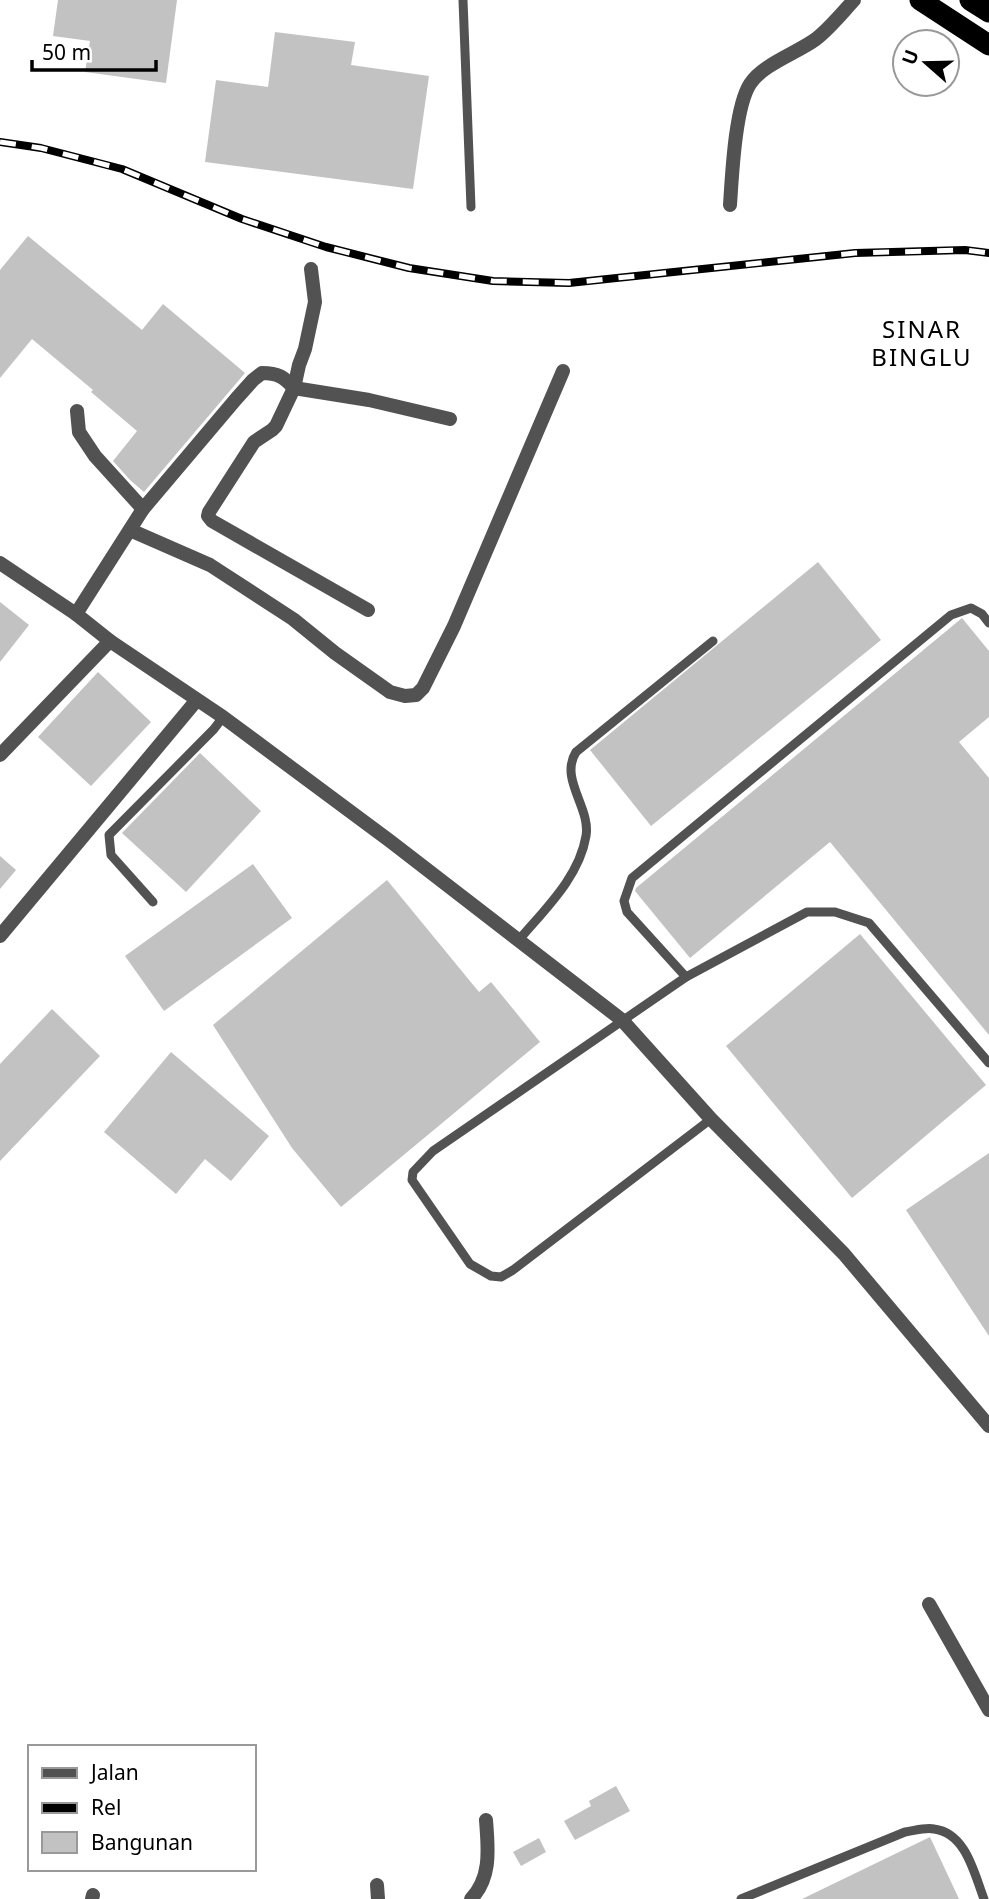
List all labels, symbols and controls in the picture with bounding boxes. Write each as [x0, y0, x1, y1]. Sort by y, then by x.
scale bar [32, 28, 156, 72]
north arrow [891, 28, 961, 98]
text: 50 m [42, 38, 91, 66]
text: U [895, 46, 925, 68]
district label: SINAR BINGLU [871, 312, 973, 373]
legend [28, 1745, 256, 1871]
text: Jalan [89, 1758, 139, 1786]
text: Rel [91, 1793, 121, 1821]
text: Bangunan [91, 1828, 193, 1856]

